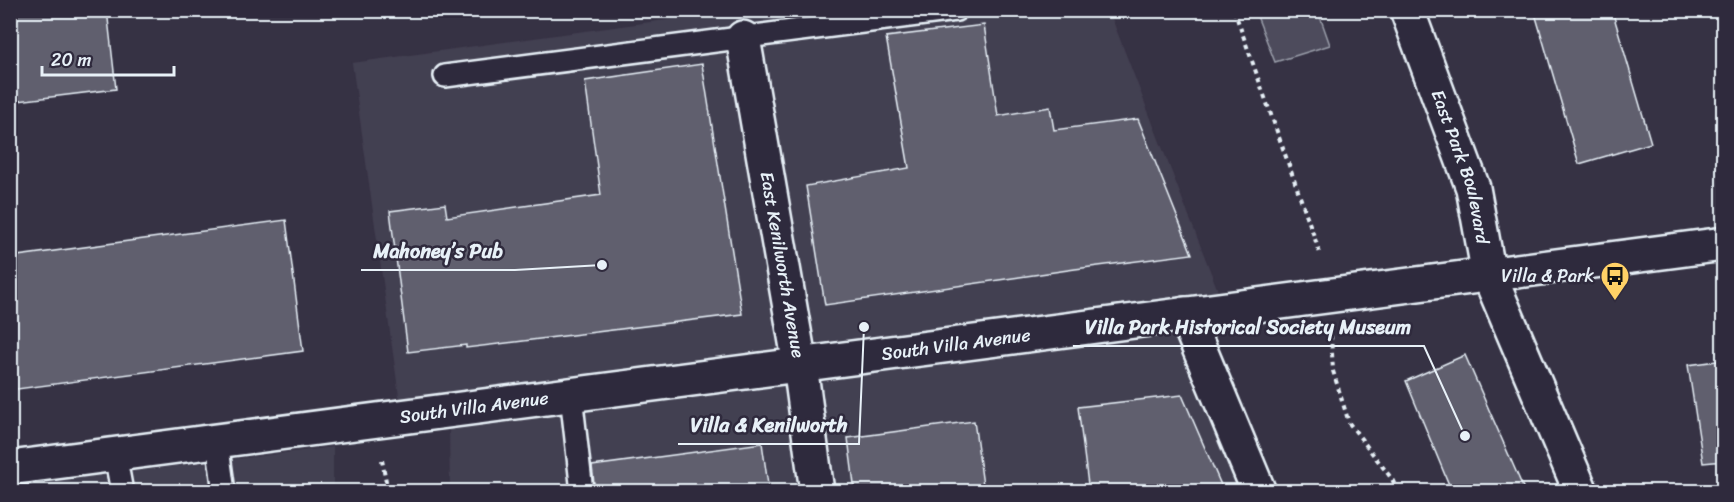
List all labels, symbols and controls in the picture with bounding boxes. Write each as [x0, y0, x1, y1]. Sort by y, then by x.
scale bar [42, 39, 174, 77]
text: 20 m [51, 44, 91, 76]
street label: East Park Boulevard [1422, 85, 1499, 248]
street label: East Kenilworth Avenue [751, 169, 814, 360]
callout: Mahoney’s Pub [361, 232, 515, 270]
text: Mahoney’s Pub [372, 234, 503, 269]
place label: Villa & Park [1501, 260, 1594, 292]
bus stop icon: Villa & Park [1599, 260, 1631, 302]
callout: Villa Park Historical Society Museum [1073, 308, 1424, 346]
text: Villa Park Historical Society Museum [1085, 310, 1411, 345]
street label: South Villa Avenue [880, 319, 1032, 370]
street label: South Villa Avenue [398, 382, 550, 433]
callout: Villa & Kenilworth [678, 406, 859, 444]
text: Villa & Kenilworth [690, 408, 848, 443]

